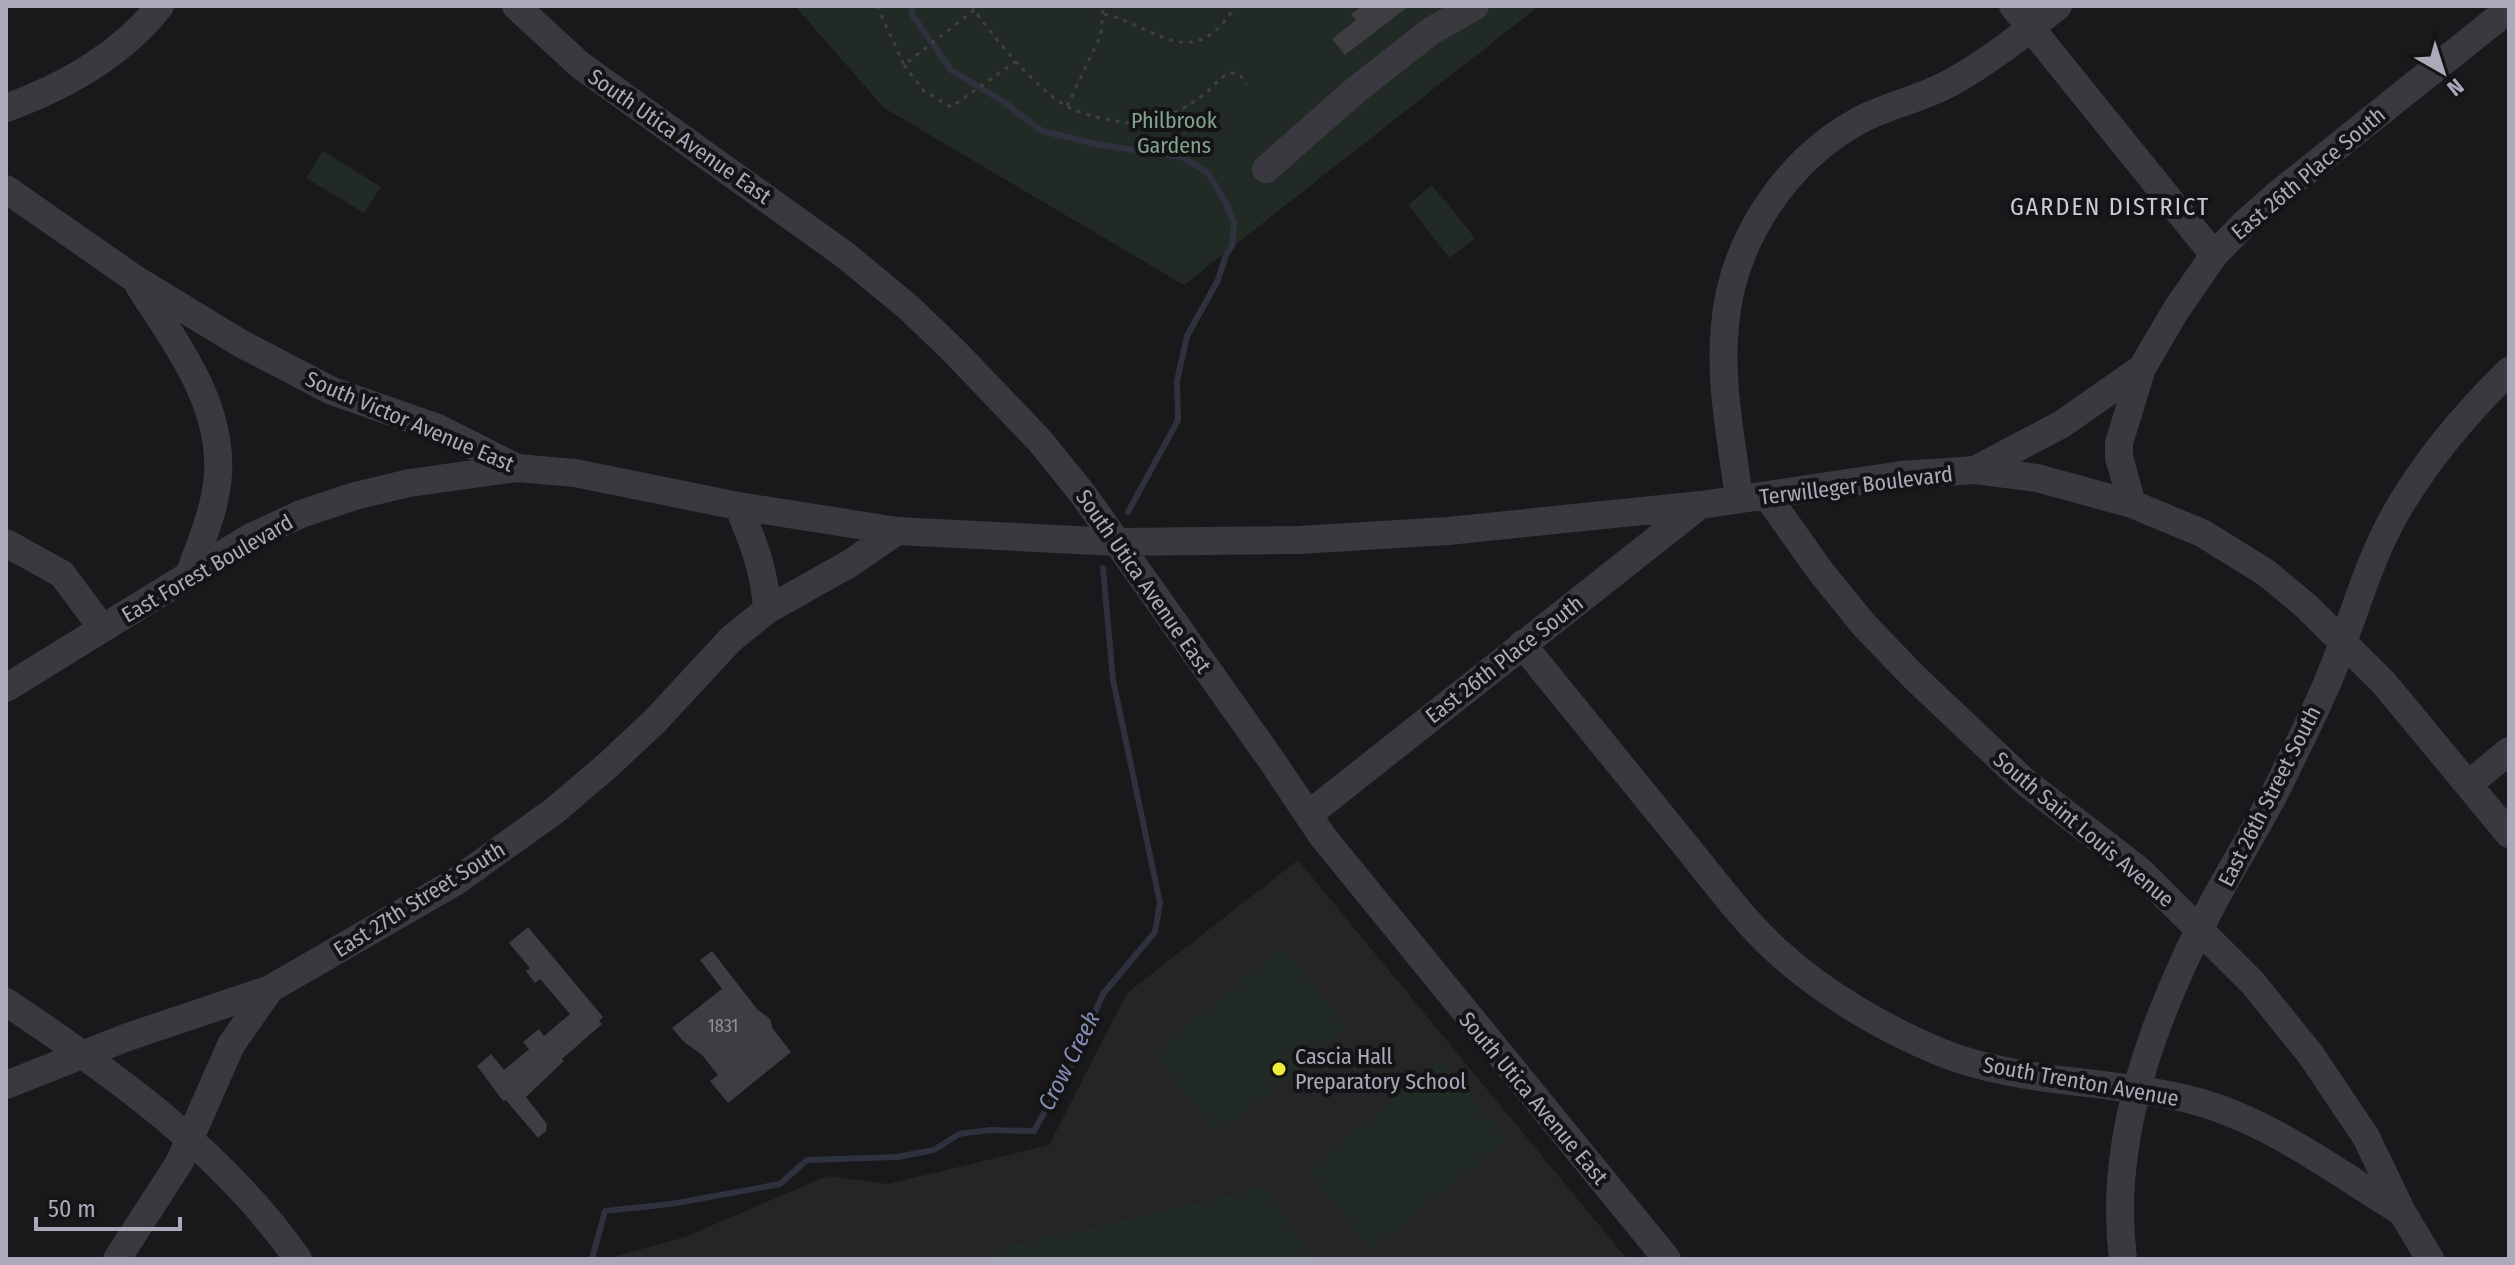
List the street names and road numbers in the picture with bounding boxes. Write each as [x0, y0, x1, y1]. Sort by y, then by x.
street label: South Utica Avenue East [583, 63, 777, 210]
street label: East 26th Place South [2226, 101, 2391, 246]
street label: South Victor Avenue East [301, 365, 519, 478]
street label: Terwilleger Boulevard [1758, 460, 1954, 511]
street label: South Utica Avenue East [1070, 485, 1217, 679]
street label: East Forest Boulevard [117, 508, 298, 628]
street label: East 26th Place South [1420, 589, 1589, 729]
street label: East 26th Street South [2212, 701, 2327, 891]
street label: South Saint Louis Avenue [1988, 746, 2180, 913]
street label: East 27th Street South [329, 836, 510, 963]
street label: South Utica Avenue East [1453, 1006, 1614, 1191]
street label: South Trenton Avenue [1981, 1051, 2181, 1112]

